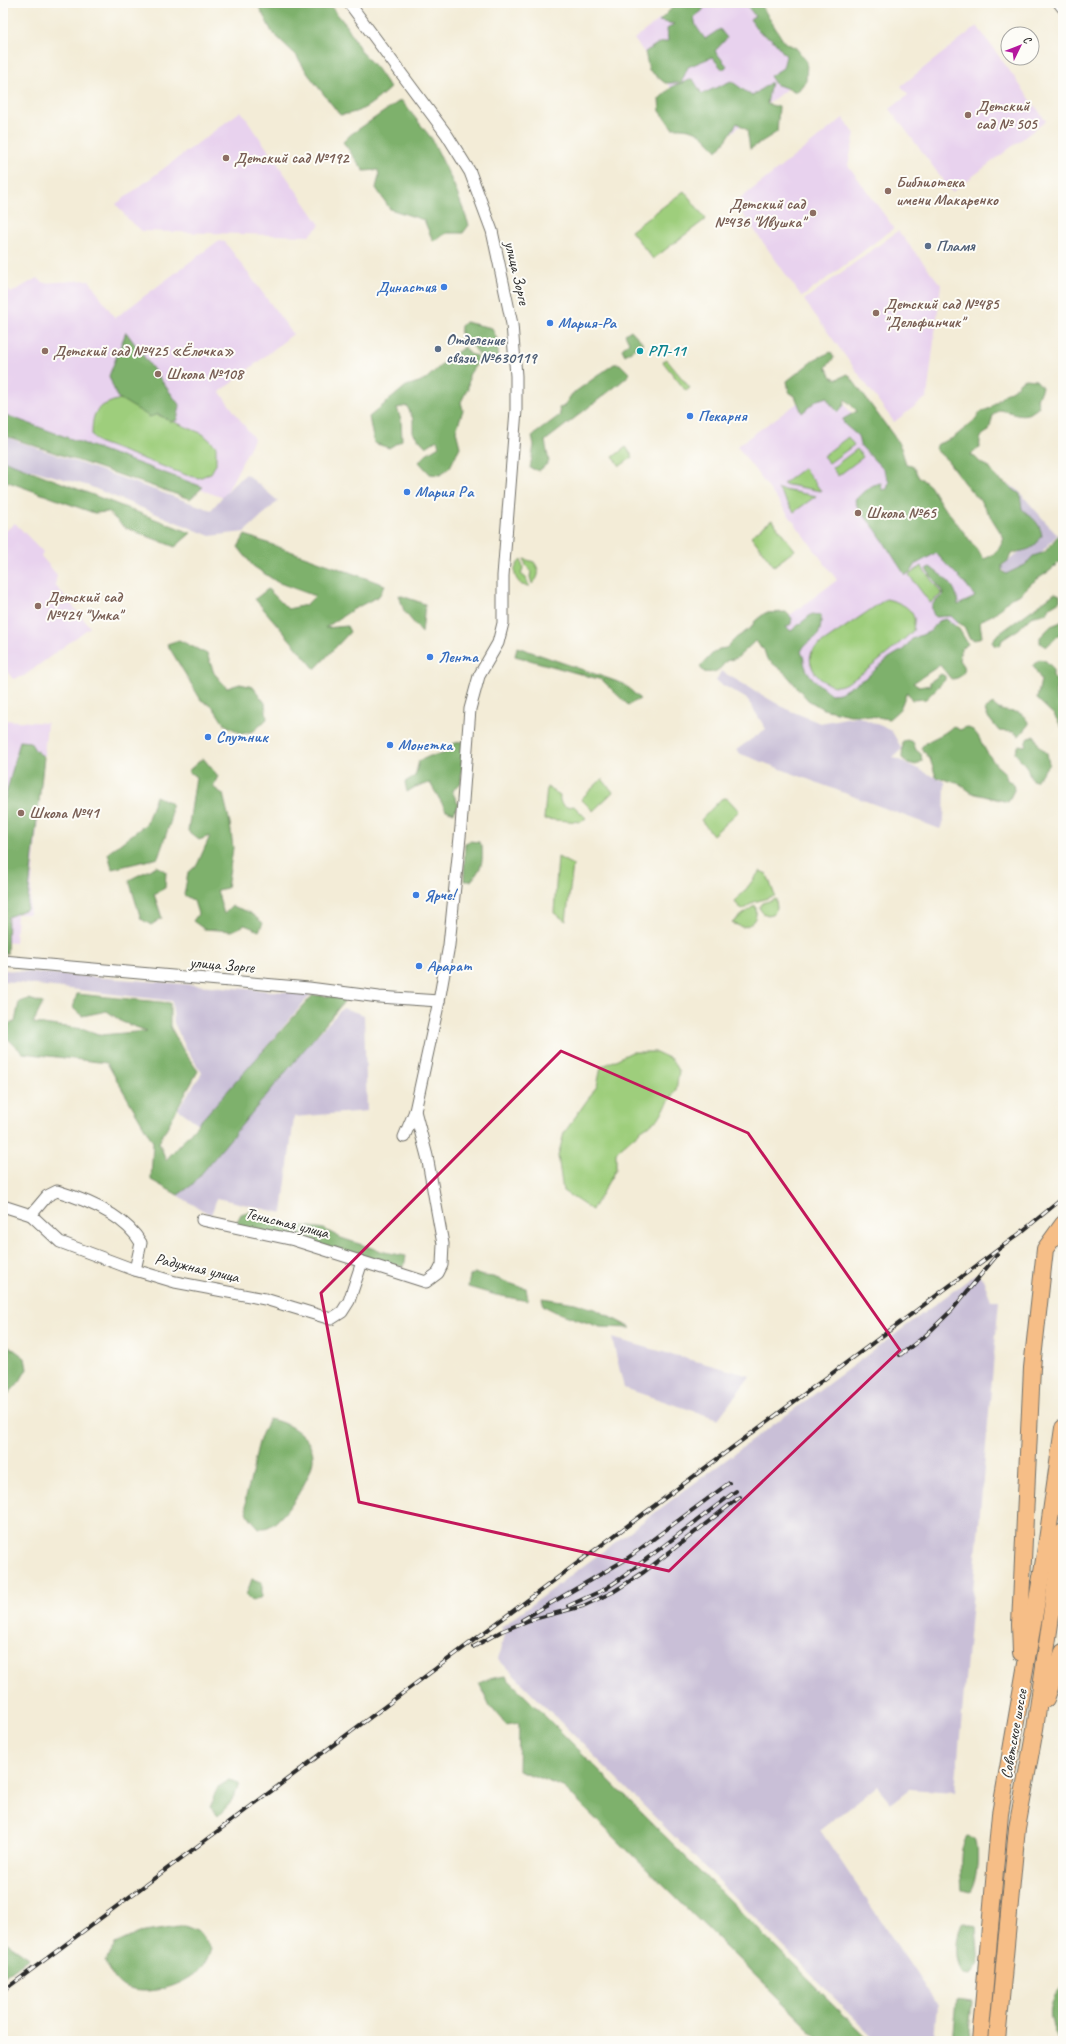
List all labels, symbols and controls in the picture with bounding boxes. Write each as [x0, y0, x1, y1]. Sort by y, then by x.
north arrow [1000, 26, 1040, 66]
text: С [1020, 32, 1035, 47]
place label: Детский сад № 505 [976, 96, 1039, 134]
marker: Детский сад № 505 [963, 110, 973, 120]
place label: Детский сад №192 [234, 148, 350, 168]
marker: Детский сад №192 [221, 153, 231, 163]
place label: Библиотека имени Макаренко [896, 172, 999, 210]
marker: Библиотека имени Макаренко [883, 186, 893, 196]
place label: Детский сад №436 "Ивушка" [714, 194, 809, 232]
marker: Детский сад №436 "Ивушка" [808, 208, 818, 218]
place label: Пламя [936, 236, 976, 256]
street label: улица Зорге [500, 238, 534, 309]
marker: Пламя [923, 241, 933, 251]
place label: Династия [376, 277, 437, 297]
marker: Династия [439, 282, 449, 292]
place label: Детский сад №485 "Дельфинчик" [884, 294, 1000, 332]
marker: Детский сад №485 "Дельфинчик" [871, 308, 881, 318]
place label: Мария-Ра [558, 313, 618, 333]
marker: Мария-Ра [545, 318, 555, 328]
place label: Отделение связи №630119 [446, 330, 538, 368]
place label: Детский сад №425 «Ёлочка» [53, 341, 235, 361]
place label: РП-11 [648, 341, 688, 361]
marker: Отделение связи №630119 [433, 344, 443, 354]
marker: Детский сад №425 «Ёлочка» [40, 346, 50, 356]
marker: РП-11 [635, 346, 645, 356]
place label: Школа №108 [166, 364, 245, 384]
marker: Школа №108 [153, 369, 163, 379]
place label: Пекарня [698, 406, 748, 426]
marker: Пекарня [685, 411, 695, 421]
place label: Мария Ра [415, 482, 475, 502]
marker: Мария Ра [402, 487, 412, 497]
place label: Школа №65 [866, 503, 938, 523]
marker: Школа №65 [853, 508, 863, 518]
place label: Детский сад №424 "Умка" [46, 587, 126, 625]
marker: Детский сад №424 "Умка" [33, 601, 43, 611]
place label: Лента [438, 647, 479, 667]
marker: Лента [425, 652, 435, 662]
place label: Спутник [216, 727, 269, 747]
marker: Спутник [203, 732, 213, 742]
place label: Монетка [398, 735, 454, 755]
marker: Монетка [385, 740, 395, 750]
place label: Школа №41 [29, 803, 100, 823]
marker: Школа №41 [16, 808, 26, 818]
place label: Ярче! [424, 885, 458, 905]
marker: Ярче! [411, 890, 421, 900]
street label: улица Зорге [188, 952, 257, 978]
place label: Арарат [427, 956, 472, 976]
marker: Арарат [414, 961, 424, 971]
street label: Тенистая улица [243, 1203, 332, 1243]
street label: Радужная улица [153, 1249, 242, 1288]
street label: Советское шоссе [996, 1686, 1032, 1780]

